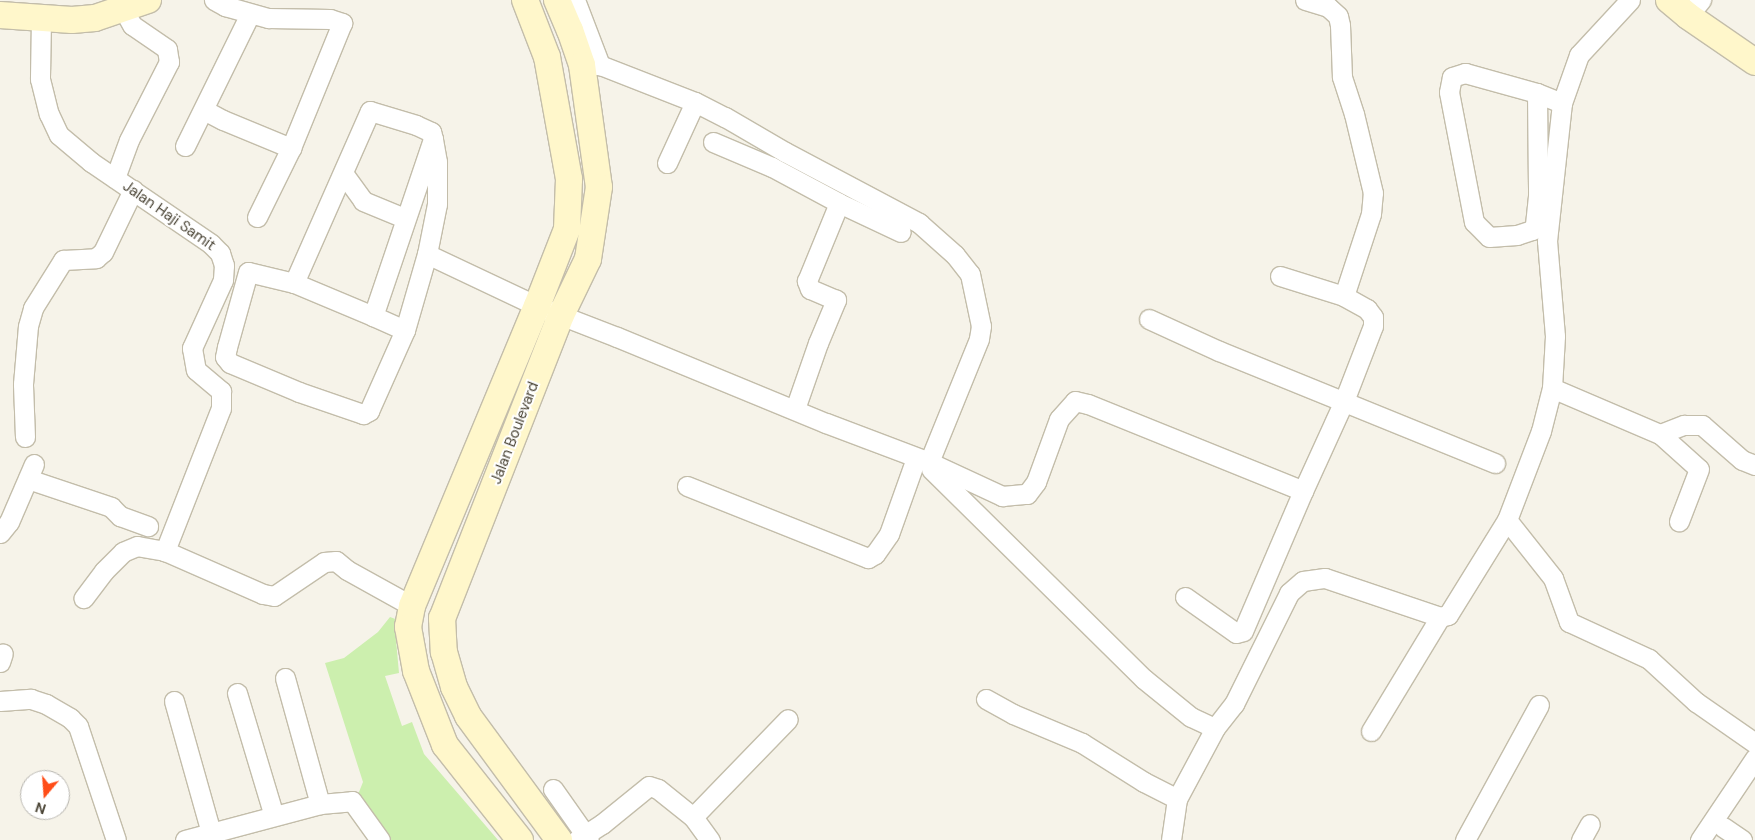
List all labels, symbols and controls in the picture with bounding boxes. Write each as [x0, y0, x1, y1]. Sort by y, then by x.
street label: Jalan Haji Samit [119, 177, 219, 255]
street label: Jalan Boulevard [487, 379, 543, 487]
north arrow [20, 770, 70, 820]
text: N [33, 798, 48, 818]

